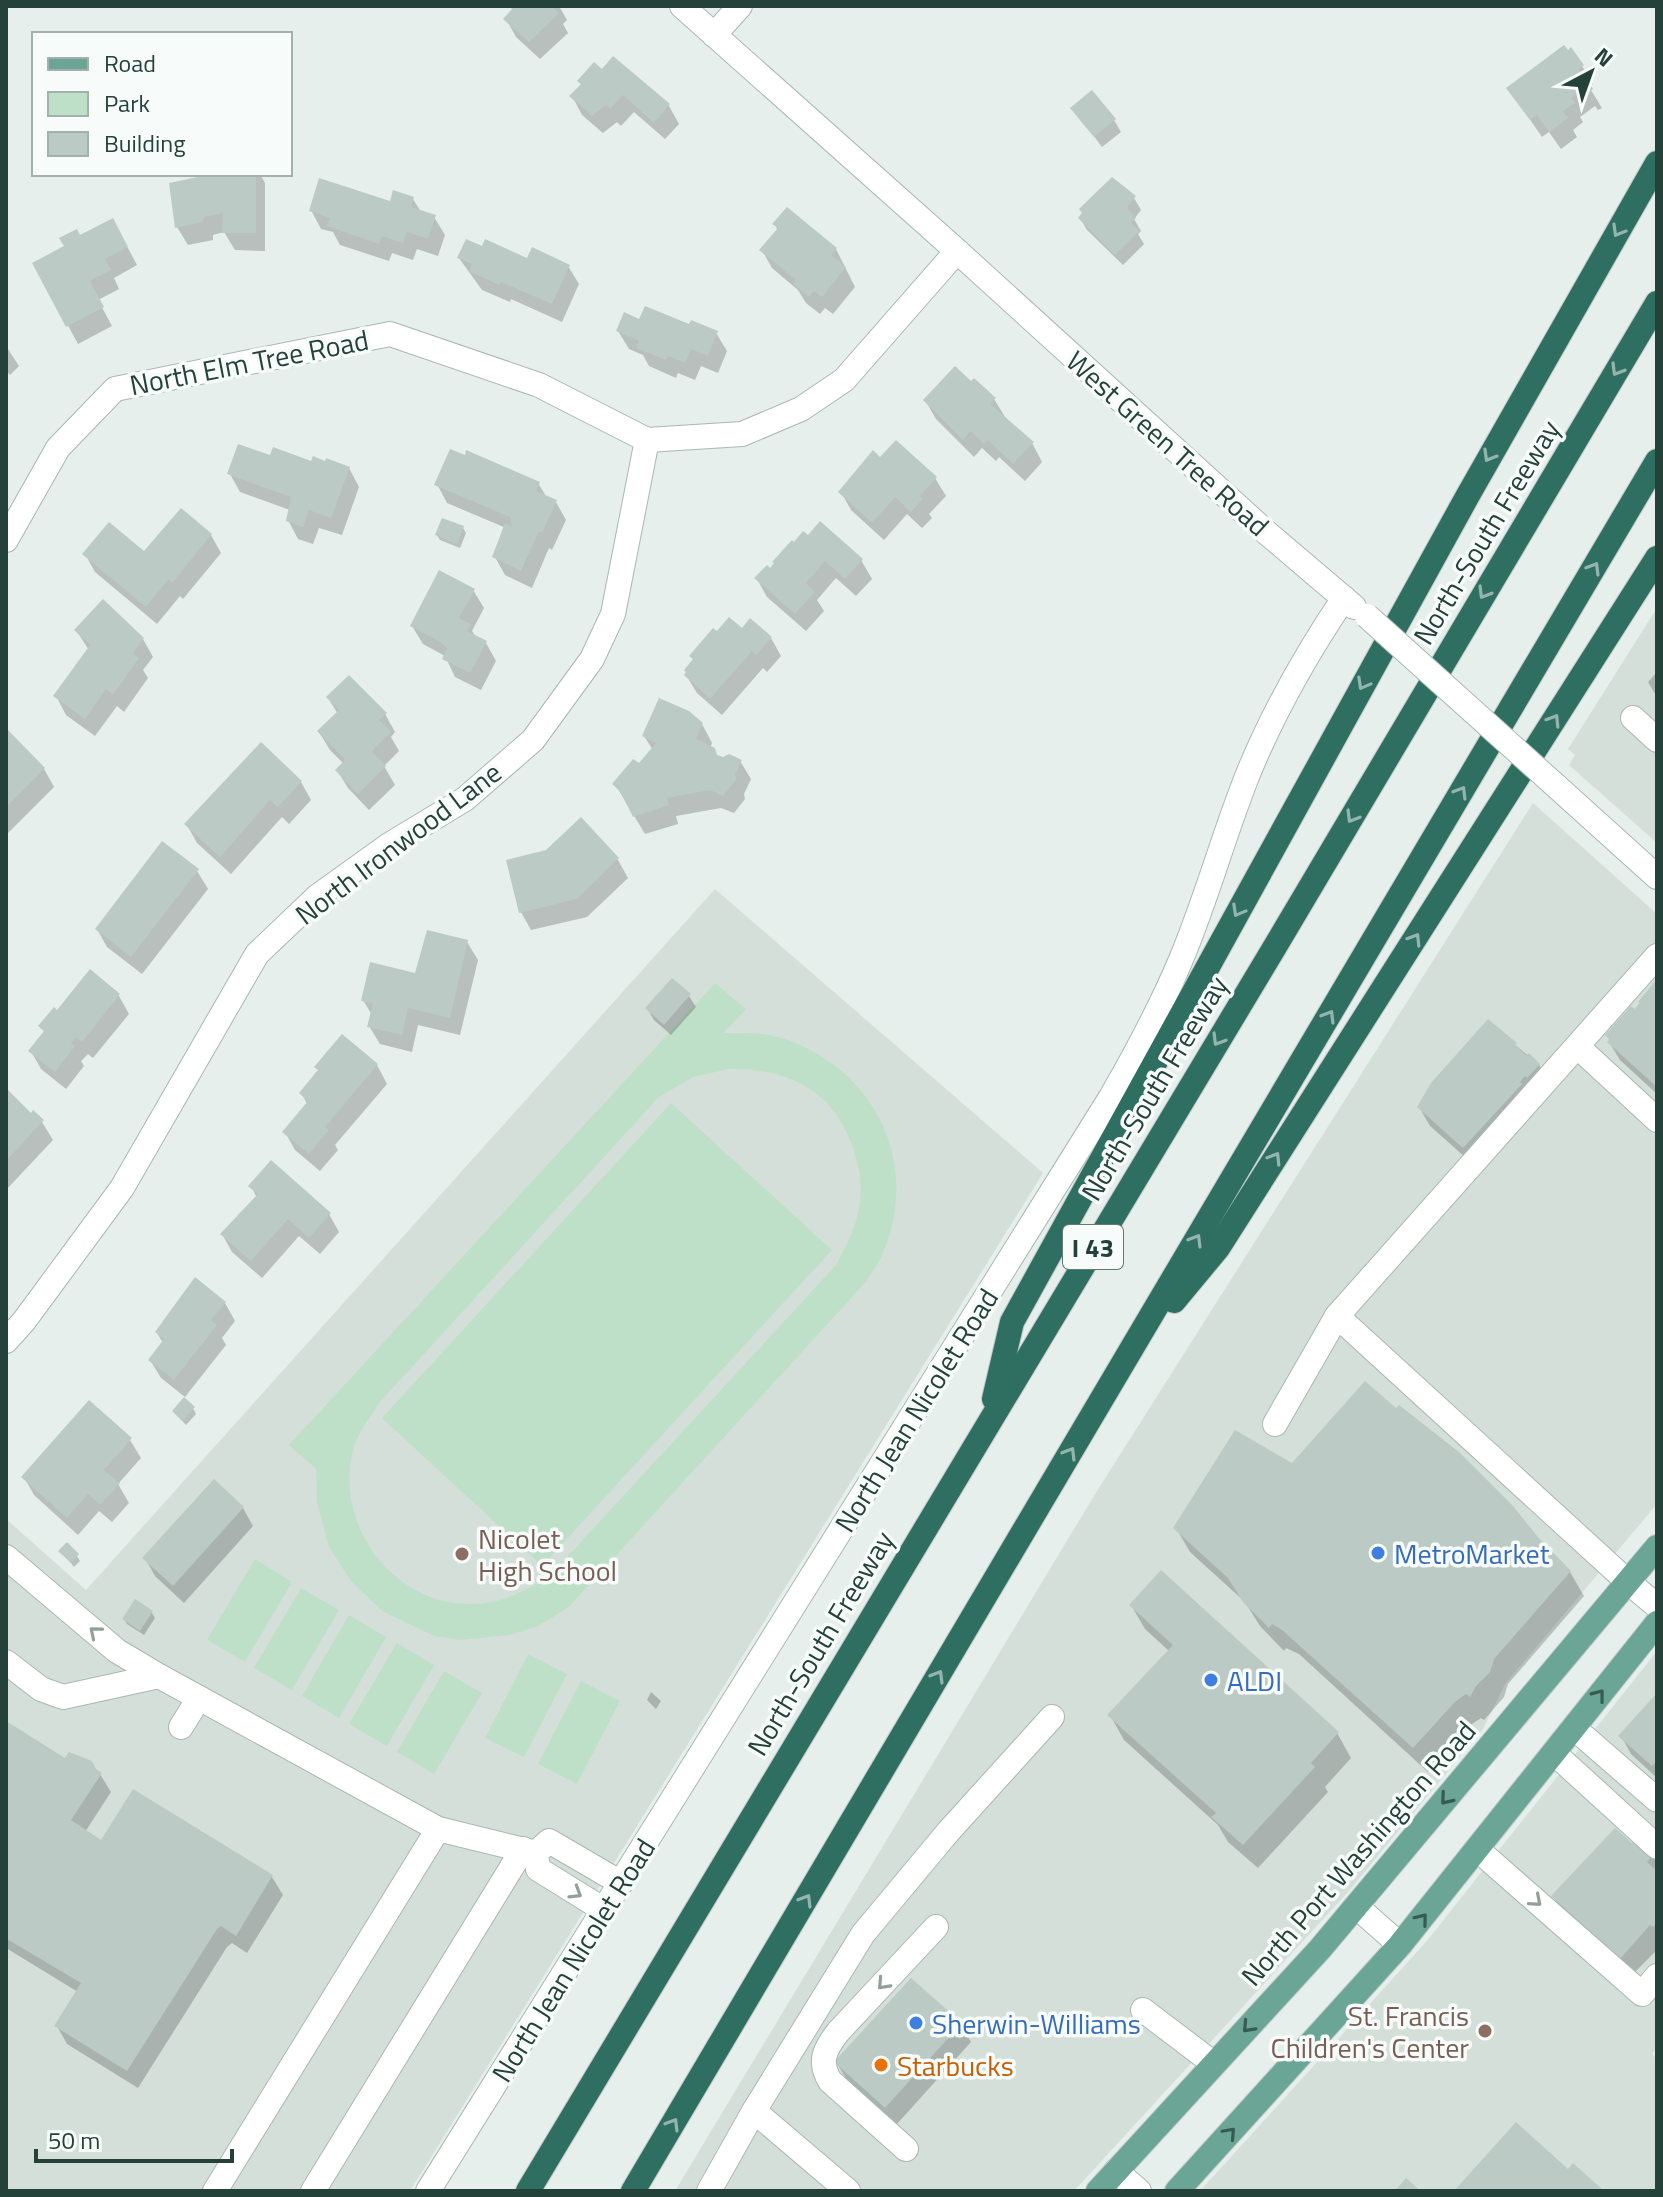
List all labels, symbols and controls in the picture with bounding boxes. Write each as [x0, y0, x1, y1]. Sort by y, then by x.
legend [32, 32, 292, 176]
north arrow [1551, 32, 1631, 112]
text: N [1587, 39, 1621, 75]
text: Road [104, 45, 156, 81]
text: Park [104, 85, 150, 121]
text: Building [104, 125, 186, 161]
one-way arrow [1612, 222, 1628, 236]
street label: North Elm Tree Road [126, 318, 372, 406]
street label: West Green Tree Road [1057, 340, 1279, 546]
one-way arrow [1611, 361, 1627, 376]
street label: North-South Freeway [1402, 411, 1570, 653]
one-way arrow [1483, 448, 1499, 462]
one-way arrow [1584, 562, 1599, 577]
one-way arrow [1478, 584, 1494, 599]
one-way arrow [1357, 675, 1373, 689]
one-way arrow [1545, 714, 1560, 728]
street label: North Ironwood Lane [286, 751, 510, 935]
one-way arrow [1451, 786, 1467, 801]
one-way arrow [1346, 808, 1361, 823]
one-way arrow [1232, 903, 1247, 918]
one-way arrow [1405, 933, 1420, 948]
street label: North-South Freeway [1070, 967, 1238, 1209]
one-way arrow [1319, 1010, 1335, 1025]
one-way arrow [1212, 1031, 1228, 1046]
one-way arrow [1266, 1153, 1281, 1167]
road number: I 43 [1063, 1225, 1123, 1269]
one-way arrow [1187, 1234, 1202, 1249]
street label: North Jean Nicolet Road [823, 1280, 1009, 1540]
one-way arrow [1061, 1447, 1076, 1462]
place label: Nicolet High School [478, 1517, 617, 1592]
street label: North-South Freeway [736, 1522, 904, 1764]
place label: MetroMarket [1394, 1532, 1550, 1575]
marker: MetroMarket [1369, 1544, 1387, 1562]
marker: Nicolet High School [453, 1545, 471, 1563]
one-way arrow [90, 1627, 105, 1642]
place label: ALDI [1227, 1659, 1282, 1702]
one-way arrow [928, 1671, 944, 1685]
marker: ALDI [1202, 1671, 1220, 1689]
one-way arrow [1590, 1689, 1604, 1704]
street label: North Port Washington Road [1230, 1711, 1486, 1995]
one-way arrow [1441, 1789, 1456, 1804]
street label: North Jean Nicolet Road [480, 1830, 666, 2090]
one-way arrow [567, 1883, 582, 1898]
one-way arrow [1527, 1891, 1542, 1906]
one-way arrow [796, 1894, 812, 1909]
one-way arrow [1412, 1913, 1426, 1928]
one-way arrow [877, 1975, 892, 1989]
place label: St. Francis Children's Center [1271, 1994, 1469, 2069]
place label: Sherwin-Williams [932, 2002, 1141, 2045]
marker: Sherwin-Williams [907, 2014, 925, 2032]
one-way arrow [1244, 2017, 1258, 2032]
marker: St. Francis Children's Center [1476, 2022, 1494, 2040]
place label: Starbucks [897, 2044, 1014, 2087]
marker: Starbucks [872, 2056, 890, 2074]
scale bar [36, 2113, 232, 2163]
one-way arrow [663, 2118, 679, 2133]
text: 50 m [48, 2122, 100, 2158]
one-way arrow [1220, 2128, 1234, 2143]

